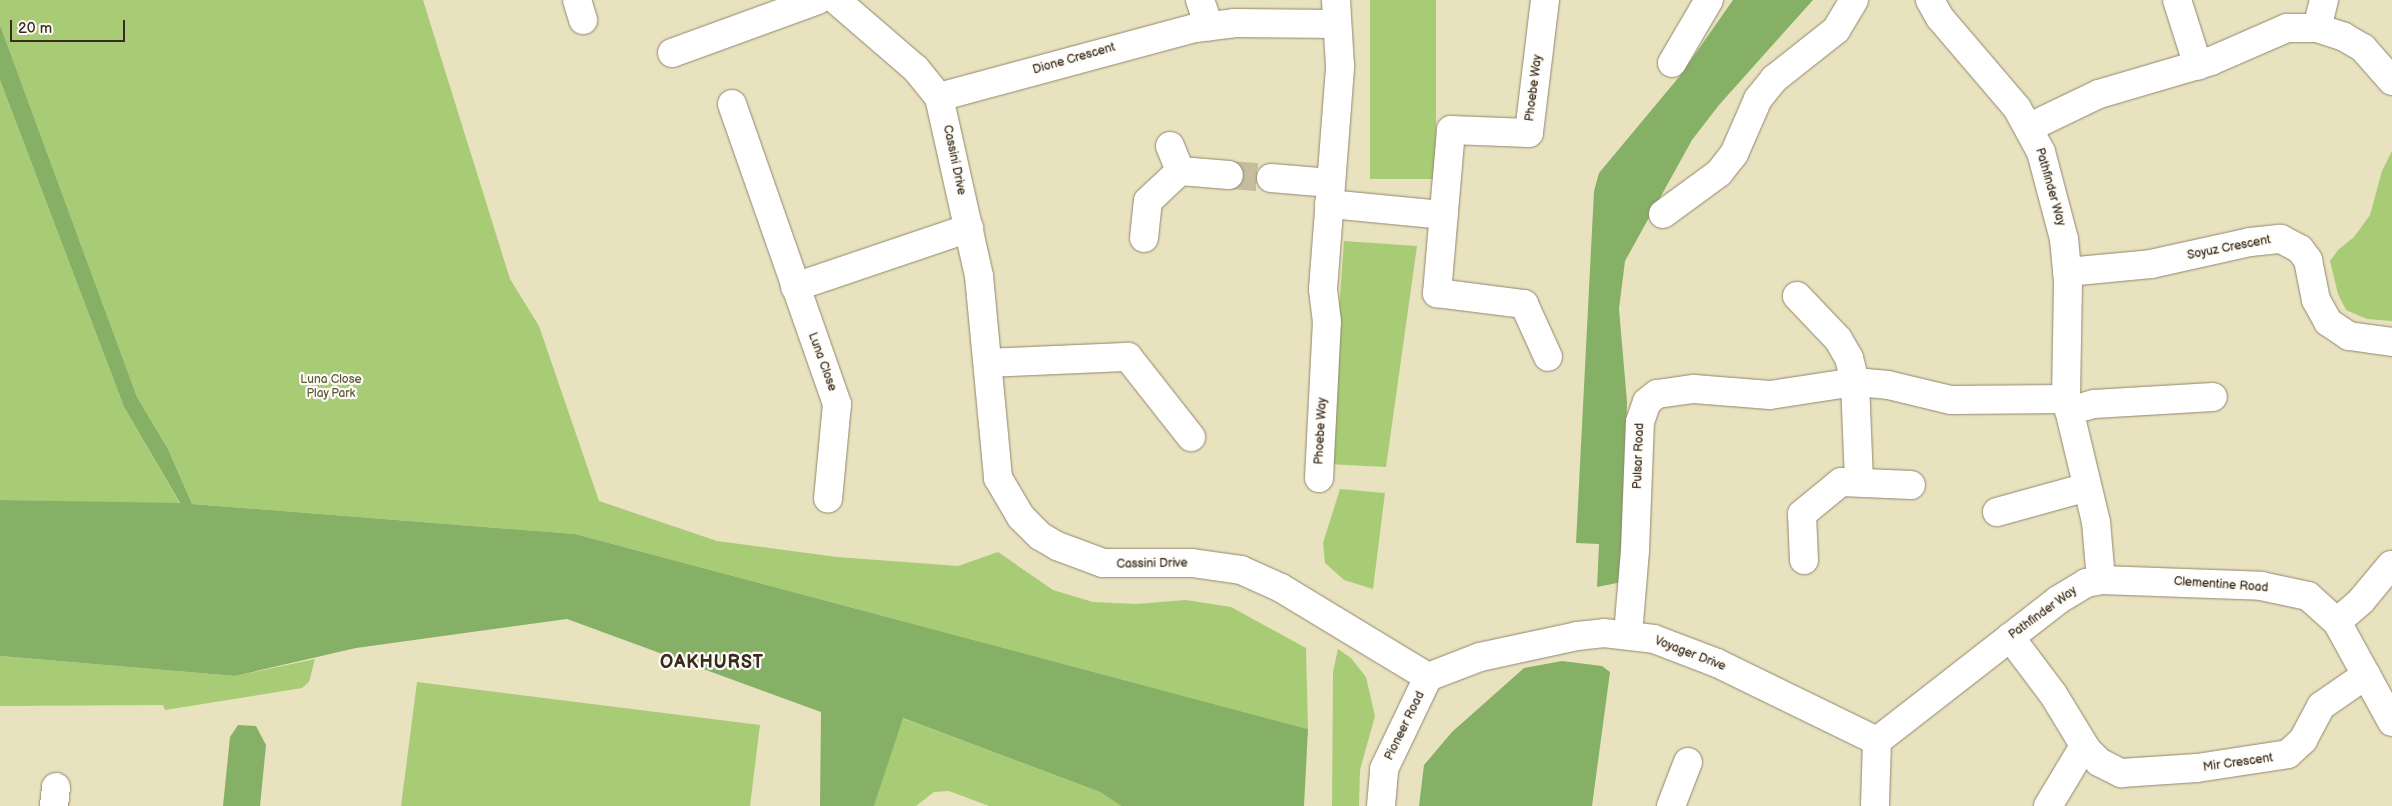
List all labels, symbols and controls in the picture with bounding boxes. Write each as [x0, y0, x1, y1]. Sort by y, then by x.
scale bar [12, 10, 128, 42]
text: 20 m [18, 19, 52, 38]
street label: Dione Crescent [1031, 40, 1117, 78]
street label: Phoebe Way [1523, 54, 1545, 122]
street label: Cassini Drive [940, 124, 968, 196]
street label: Pathfinder Way [2032, 146, 2068, 228]
street label: Soyuz Crescent [2186, 233, 2272, 263]
street label: Luna Close [805, 331, 839, 393]
park label: Luna Close Play Park [300, 373, 362, 401]
street label: Phoebe Way [1312, 397, 1330, 465]
street label: Pulsar Road [1631, 423, 1647, 489]
street label: Cassini Drive [1116, 556, 1188, 572]
street label: Clementine Road [2173, 575, 2269, 595]
street label: Pathfinder Way [2006, 583, 2080, 643]
street label: Voyager Drive [1652, 634, 1728, 674]
district label: OAKHURST [659, 652, 765, 674]
street label: Pioneer Road [1382, 689, 1428, 763]
street label: Mir Crescent [2202, 751, 2274, 775]

